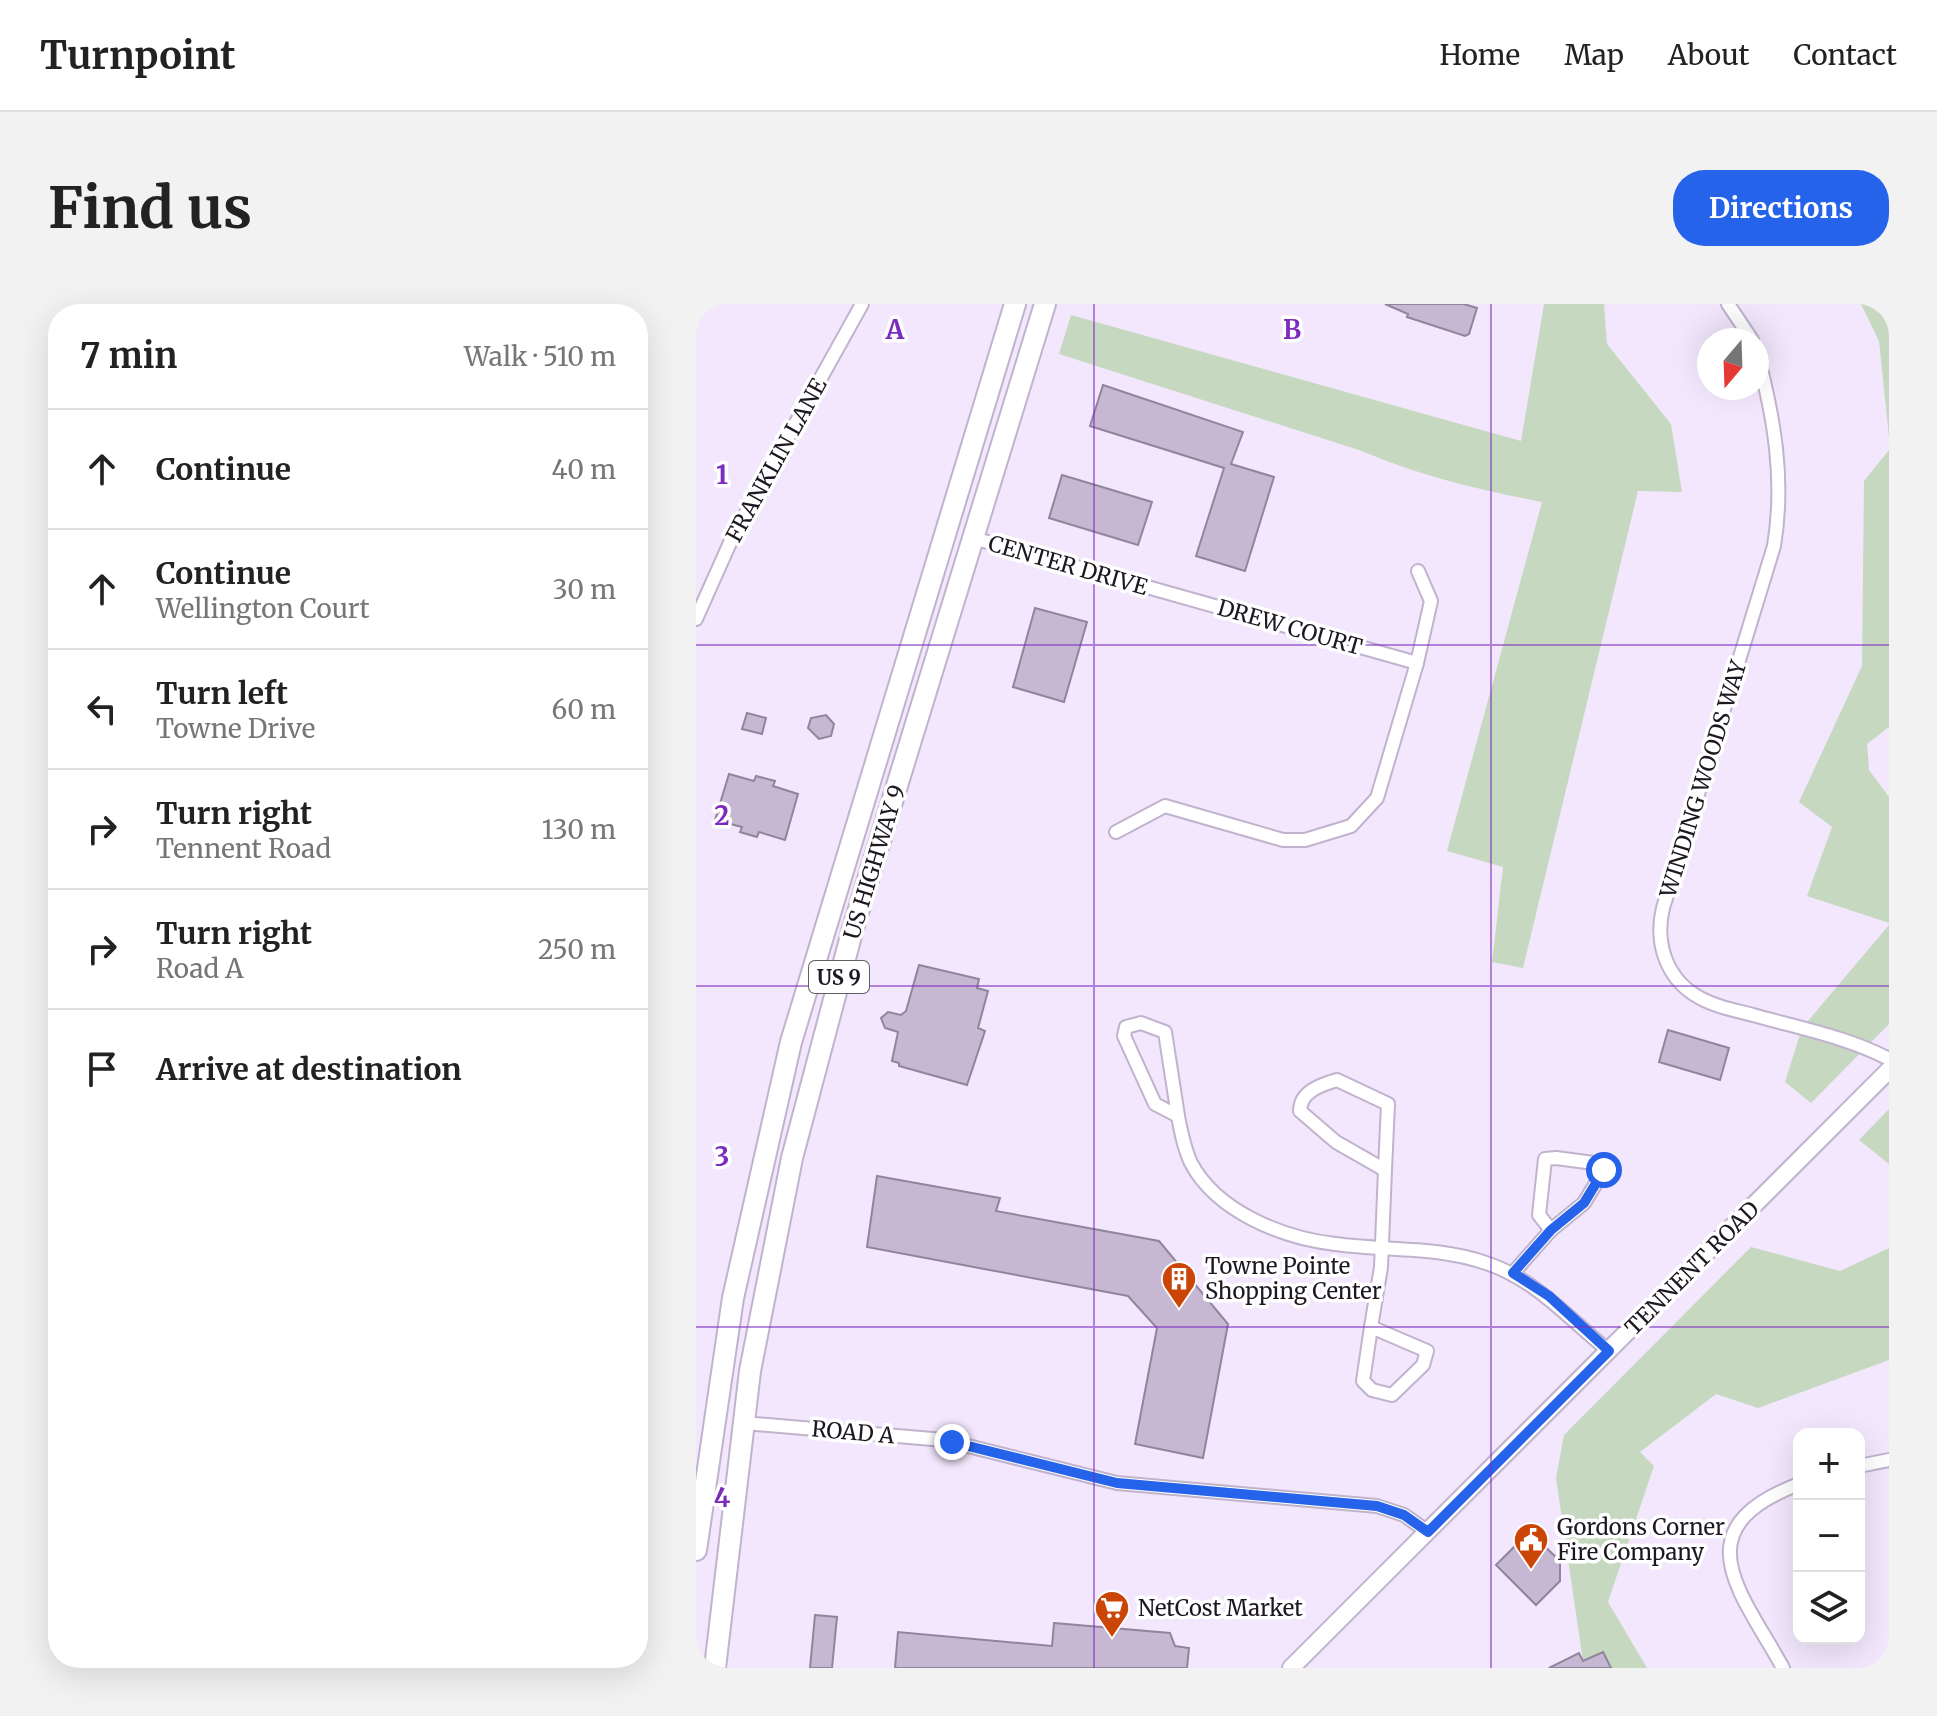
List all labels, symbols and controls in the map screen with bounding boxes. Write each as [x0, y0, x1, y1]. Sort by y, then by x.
text: Turnpoint [40, 32, 235, 79]
text: Home [1439, 37, 1520, 73]
text: Map [1564, 37, 1624, 73]
text: About [1668, 37, 1749, 73]
text: Contact [1793, 37, 1897, 73]
button: Directions [1673, 170, 1889, 246]
text: Find us [48, 173, 252, 243]
text: A [885, 313, 905, 346]
text: B [1283, 313, 1301, 346]
north arrow [1697, 328, 1769, 400]
text: 7 min [80, 335, 177, 377]
text: Walk · 510 m [464, 340, 616, 373]
street label: FRANKLIN LANE [719, 373, 833, 547]
icon: ahead [80, 447, 124, 491]
text: Continue [156, 450, 291, 488]
text: 40 m [552, 453, 616, 486]
text: 1 [716, 458, 728, 491]
street label: CENTER DRIVE [985, 529, 1151, 601]
text: Continue [156, 554, 291, 592]
icon: ahead [80, 567, 124, 611]
text: 30 m [553, 573, 616, 606]
text: Wellington Court [156, 592, 370, 625]
street label: DREW COURT [1214, 593, 1366, 661]
street label: WINDING WOODS WAY [1653, 656, 1753, 902]
text: Turn left [156, 674, 288, 712]
icon: left [80, 687, 124, 731]
text: 60 m [552, 693, 616, 726]
text: Towne Drive [156, 712, 315, 745]
street label: US HIGHWAY 9 [837, 781, 911, 943]
text: Turn right [156, 794, 312, 832]
text: 2 [714, 799, 730, 832]
icon: right [80, 807, 124, 851]
text: 130 m [542, 813, 616, 846]
text: Tennent Road [156, 832, 331, 865]
text: Turn right [156, 914, 312, 952]
icon: right [80, 927, 124, 971]
text: 250 m [538, 933, 616, 966]
text: Road A [156, 952, 244, 985]
road number: US 9 [809, 961, 869, 993]
icon: arrive [80, 1047, 124, 1091]
text: Arrive at destination [156, 1050, 462, 1088]
text: 3 [715, 1140, 729, 1173]
route start [1586, 1152, 1622, 1188]
street label: TENNENT ROAD [1619, 1195, 1765, 1341]
place label: Towne Pointe Shopping Center [1205, 1252, 1382, 1305]
building icon: Towne Pointe Shopping Center [1160, 1260, 1198, 1310]
street label: ROAD A [810, 1414, 896, 1450]
route end [934, 1424, 970, 1460]
map controls [1793, 1428, 1865, 1644]
button: + [1793, 1428, 1865, 1500]
text: 4 [714, 1481, 731, 1514]
button: − [1793, 1500, 1865, 1572]
place label: Gordons Corner Fire Company [1557, 1513, 1725, 1566]
public building icon: Gordons Corner Fire Company [1512, 1521, 1550, 1571]
button: layers [1793, 1572, 1865, 1644]
supermarket icon: NetCost Market [1093, 1589, 1131, 1639]
place label: NetCost Market [1138, 1594, 1303, 1622]

